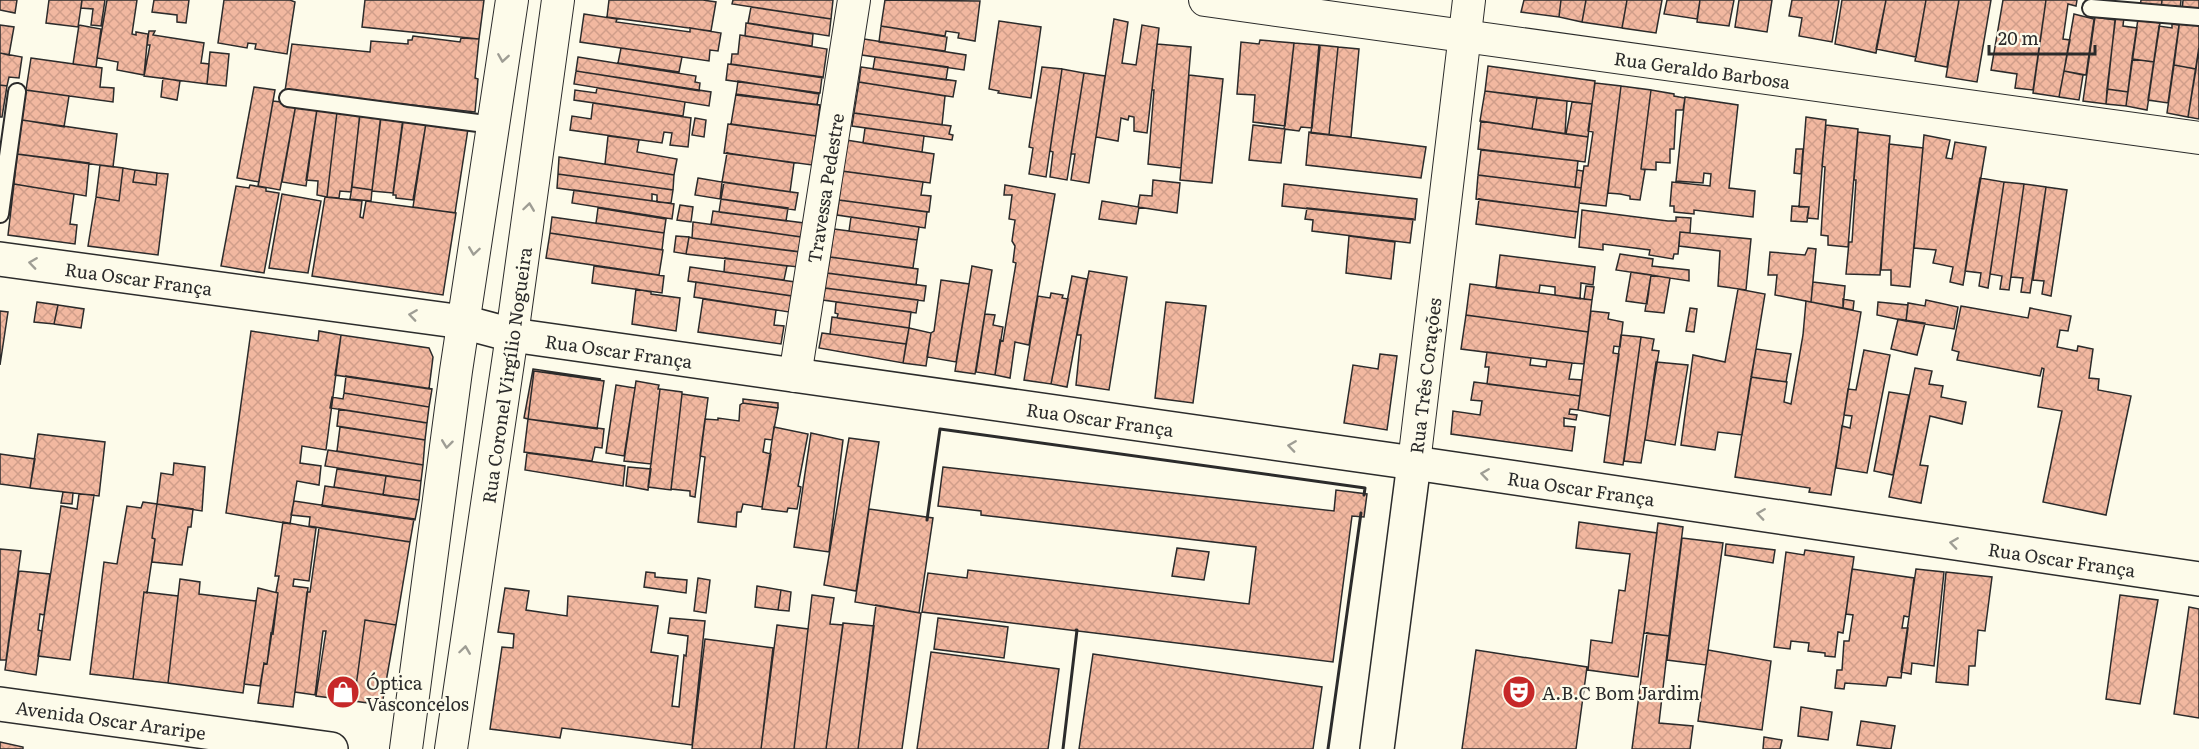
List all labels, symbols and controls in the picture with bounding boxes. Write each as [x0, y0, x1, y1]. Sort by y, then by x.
scale bar [1989, 18, 2096, 56]
text: 20 m [1998, 24, 2039, 51]
street label: Rua Geraldo Barbosa [1613, 43, 1792, 95]
one-way arrow [497, 52, 510, 62]
street label: Travessa Pedestre [799, 111, 850, 265]
one-way arrow [522, 203, 535, 212]
street label: Rua Coronel Virgílio Nogueira [474, 245, 538, 505]
one-way arrow [469, 246, 481, 255]
street label: Rua Oscar França [63, 254, 215, 301]
one-way arrow [28, 258, 38, 270]
street label: Rua Três Corações [1402, 296, 1447, 455]
one-way arrow [409, 310, 418, 322]
street label: Rua Oscar França [543, 326, 695, 374]
street label: Rua Oscar França [1025, 395, 1176, 442]
one-way arrow [441, 439, 453, 448]
one-way arrow [1288, 441, 1297, 453]
street label: Rua Oscar França [1506, 463, 1657, 512]
one-way arrow [1481, 468, 1490, 480]
one-way arrow [1757, 509, 1766, 521]
street label: Rua Oscar França [1986, 535, 2138, 583]
one-way arrow [1950, 537, 1959, 549]
one-way arrow [459, 645, 471, 654]
place label: Óptica Vasconcelos [366, 669, 469, 717]
shop icon: Óptica Vasconcelos [325, 674, 361, 710]
theatre icon: A.B.C Bom Jardim [1501, 674, 1537, 710]
place label: A.B.C Bom Jardim [1542, 679, 1700, 706]
street label: Avenida Oscar Araripe [14, 693, 208, 745]

